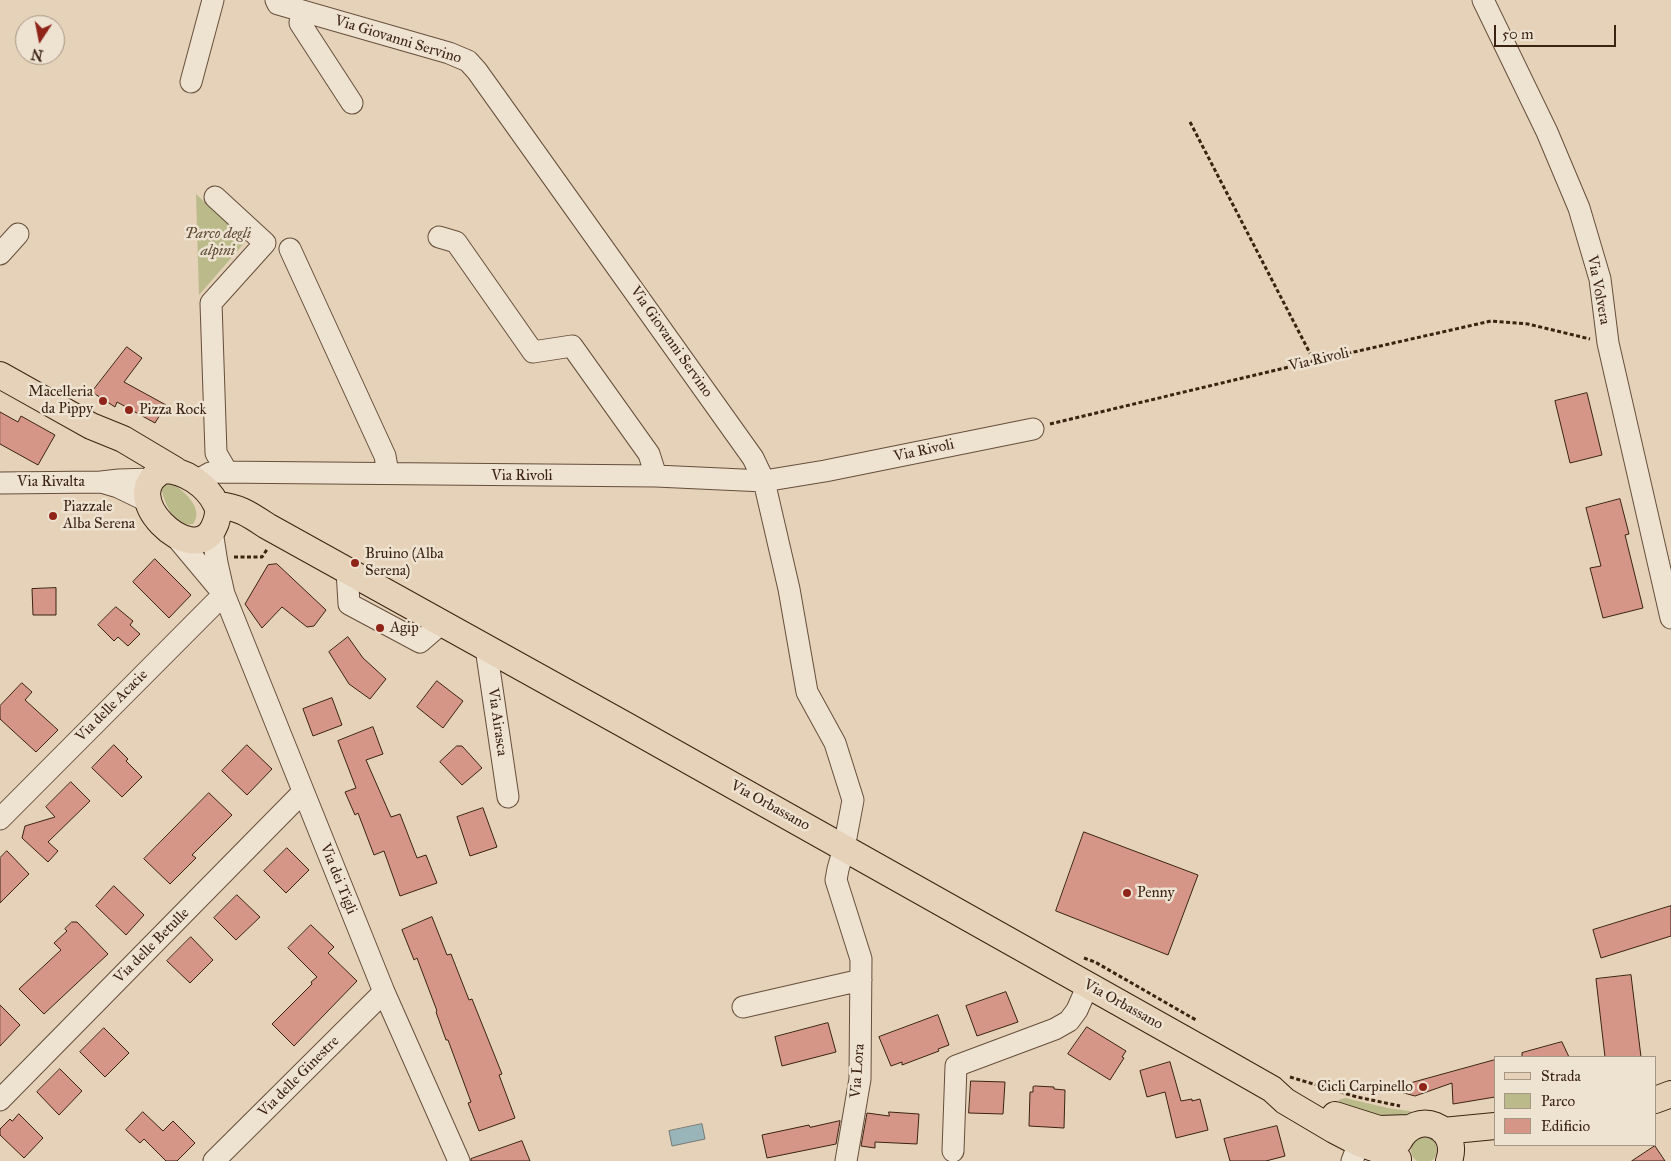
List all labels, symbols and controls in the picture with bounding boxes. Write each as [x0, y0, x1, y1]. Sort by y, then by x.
street label: Via Giovanni Servino [332, 12, 464, 68]
north arrow [15, 15, 65, 65]
scale bar [1496, 15, 1618, 47]
text: 50 m [1502, 25, 1534, 43]
text: N [30, 45, 45, 64]
park label: Parco degli alpini [185, 225, 251, 260]
street label: Via Volvera [1582, 254, 1614, 326]
street label: Via Giovanni Servino [626, 283, 716, 401]
street label: Via Rivoli [1287, 344, 1351, 376]
place label: Macelleria da Pippy [28, 383, 93, 418]
marker: Macelleria da Pippy [97, 395, 109, 407]
place label: Pizza Rock [139, 401, 207, 419]
marker: Pizza Rock [123, 404, 135, 416]
street label: Via Rivoli [892, 436, 956, 466]
street label: Via Rivoli [491, 467, 553, 485]
street label: Via Rivalta [17, 473, 85, 491]
place label: Piazzale Alba Serena [63, 498, 135, 533]
marker: Piazzale Alba Serena [47, 510, 59, 522]
place label: Bruino (Alba Serena) [365, 545, 444, 580]
marker: Bruino (Alba Serena) [349, 557, 361, 569]
place label: Agip [390, 619, 419, 637]
marker: Agip [374, 622, 386, 634]
street label: Via delle Acacie [72, 666, 152, 746]
street label: Via Airasca [483, 687, 511, 757]
street label: Via Orbassano [727, 777, 813, 835]
street label: Via dei Tigli [316, 841, 360, 917]
place label: Penny [1137, 884, 1174, 902]
marker: Penny [1121, 887, 1133, 899]
street label: Via delle Betulle [111, 905, 193, 987]
street label: Via Orbassano [1080, 976, 1166, 1034]
street label: Via delle Ginestre [255, 1033, 343, 1121]
street label: Via Lora [847, 1043, 869, 1099]
legend [1494, 1056, 1656, 1146]
text: Strada [1541, 1067, 1581, 1085]
place label: Cicli Carpinello [1317, 1078, 1413, 1096]
marker: Cicli Carpinello [1417, 1081, 1429, 1093]
text: Parco [1541, 1092, 1575, 1110]
text: Edificio [1541, 1117, 1590, 1135]

